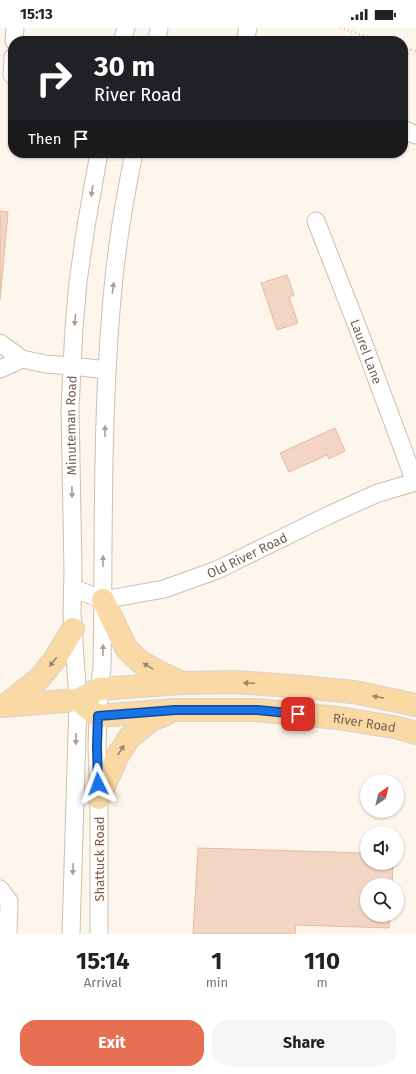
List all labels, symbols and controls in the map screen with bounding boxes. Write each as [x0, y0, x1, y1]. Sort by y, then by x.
text: 15:13 [20, 5, 53, 23]
text: 30 m [94, 50, 155, 83]
icon: right [28, 52, 80, 104]
text: River Road [94, 84, 182, 106]
icon: arrive [70, 128, 92, 150]
text: Then [28, 130, 62, 148]
one-way arrow [89, 185, 95, 198]
one-way arrow [110, 282, 116, 294]
one-way arrow [72, 314, 78, 326]
street label: Laurel Lane [348, 317, 385, 386]
street label: Minuteman Road [62, 375, 79, 475]
one-way arrow [101, 425, 108, 437]
one-way arrow [68, 486, 75, 498]
street label: Old River Road [205, 529, 290, 581]
one-way arrow [100, 554, 106, 567]
one-way arrow [100, 643, 106, 656]
one-way arrow [48, 656, 57, 667]
one-way arrow [142, 663, 154, 670]
one-way arrow [243, 680, 255, 687]
one-way arrow [372, 694, 384, 700]
pin [281, 697, 315, 731]
icon: arrive [287, 703, 309, 725]
street label: River Road [332, 710, 397, 735]
one-way arrow [73, 733, 80, 745]
one-way arrow [117, 745, 125, 755]
position arrow [77, 763, 119, 805]
north arrow [360, 774, 404, 818]
map controls [360, 774, 404, 922]
street label: Shattuck Road [92, 816, 107, 902]
button: sound [360, 826, 404, 870]
one-way arrow [70, 863, 76, 876]
button: search [360, 878, 404, 922]
text: 15:14 [76, 947, 130, 975]
text: 1 [211, 947, 222, 975]
text: 110 [304, 947, 340, 975]
text: Arrival [84, 975, 122, 990]
text: min [206, 975, 228, 990]
text: m [316, 975, 328, 990]
button: Exit [20, 1020, 204, 1066]
button: Share [212, 1020, 396, 1066]

